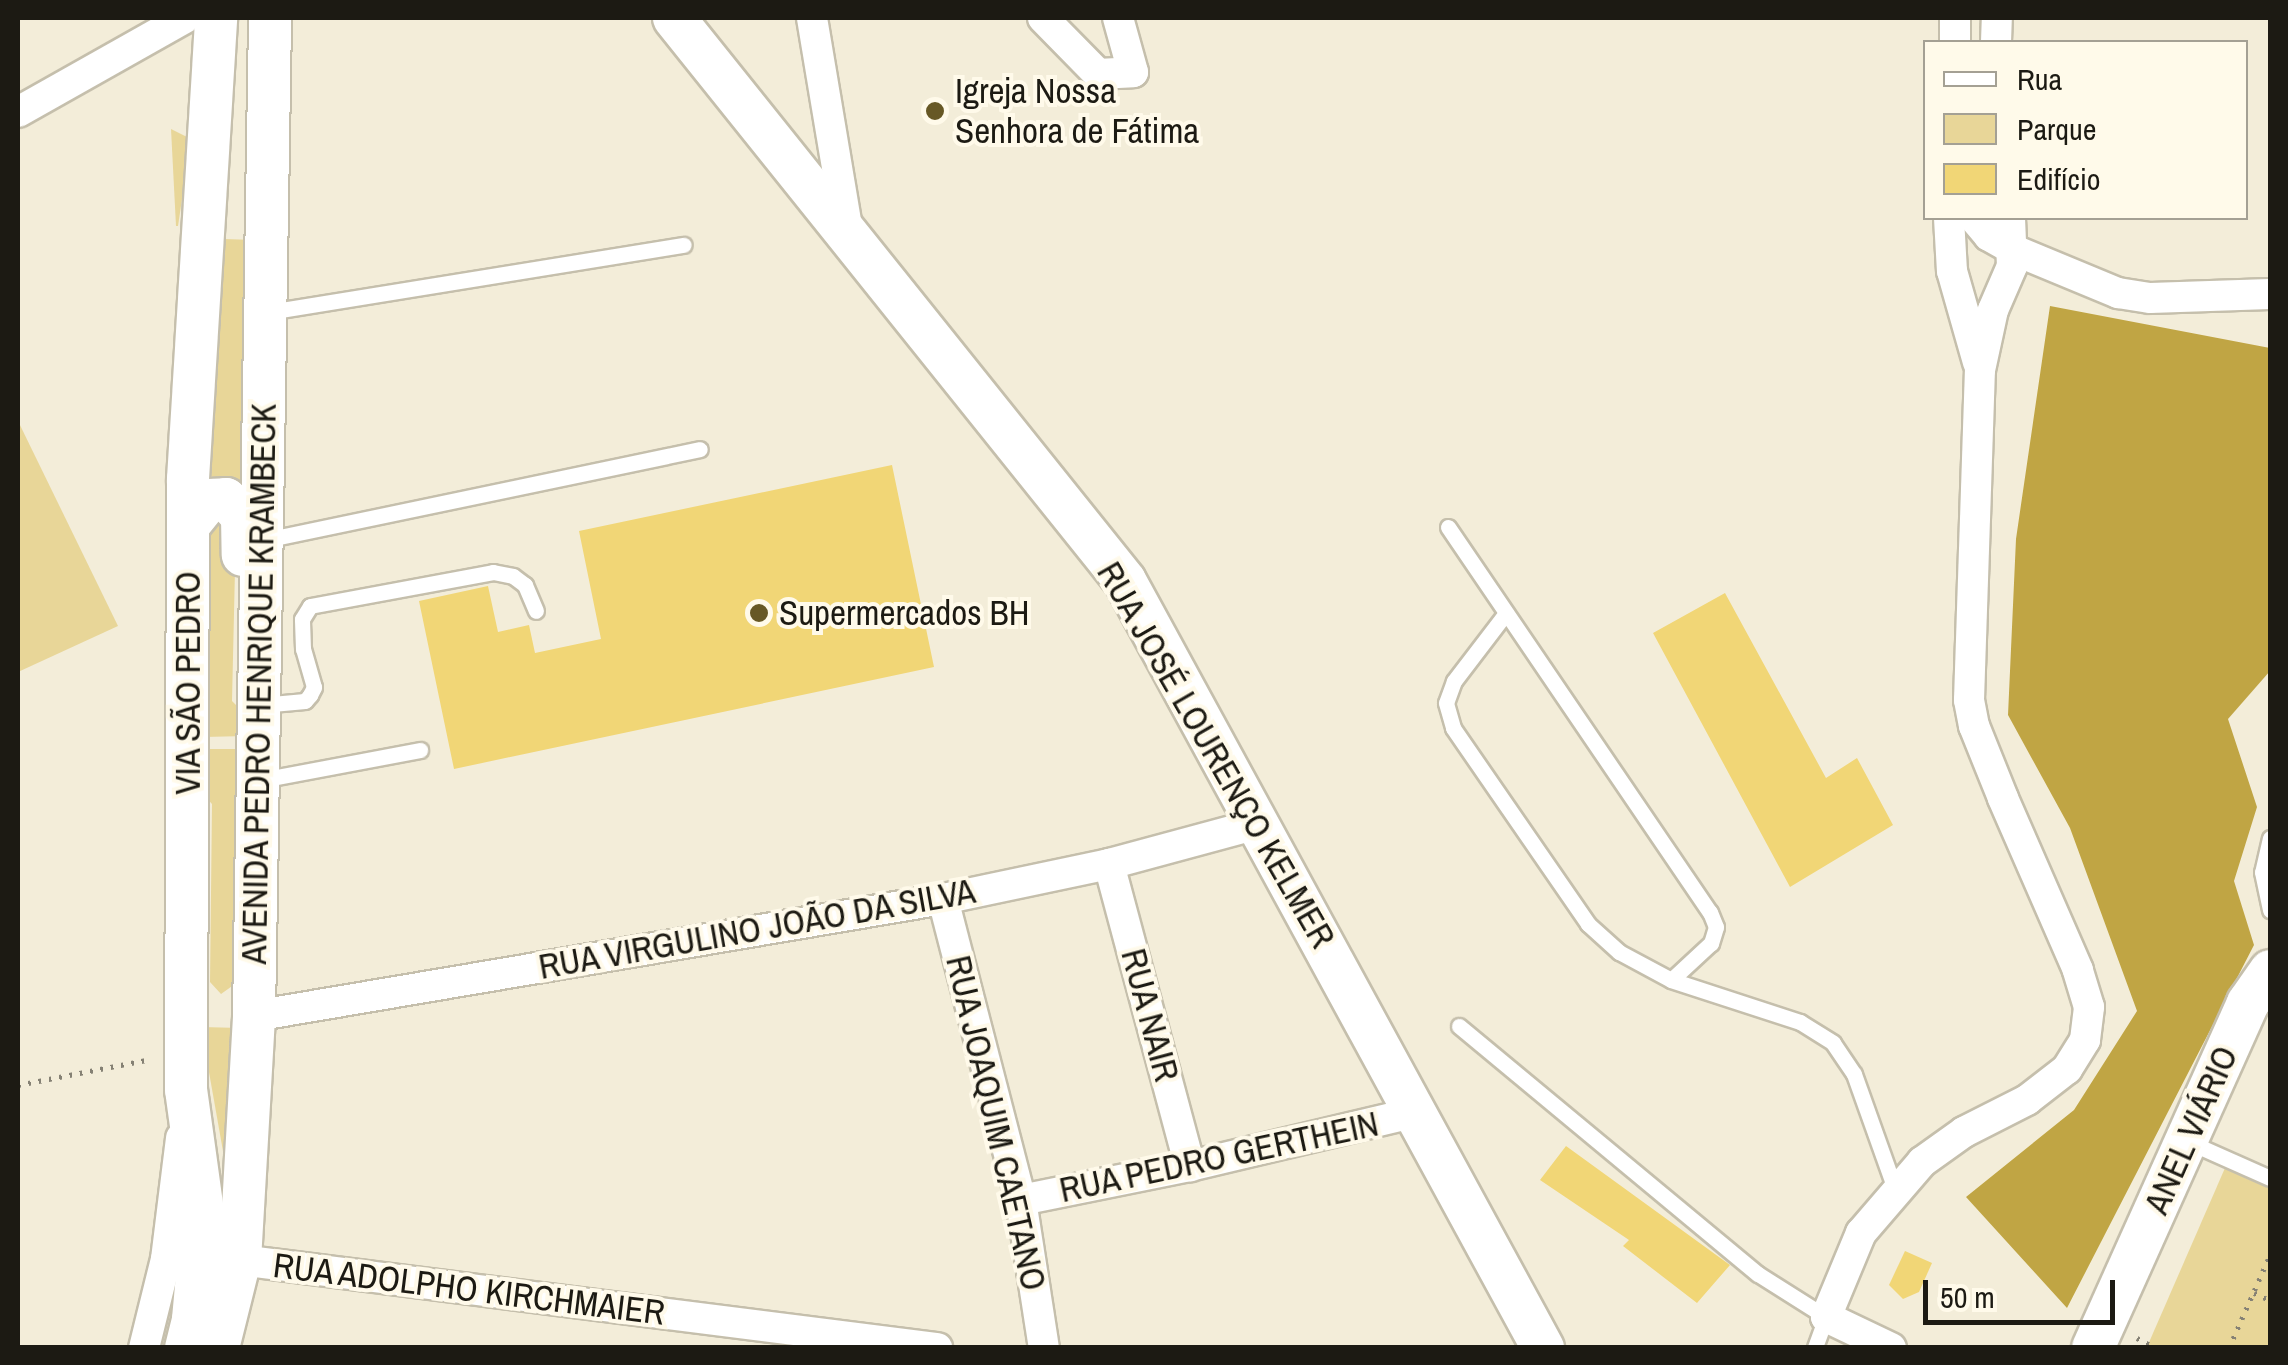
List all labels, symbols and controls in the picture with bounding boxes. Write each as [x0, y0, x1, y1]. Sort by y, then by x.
legend [1923, 40, 2248, 220]
text: Rua [2017, 59, 2062, 99]
place label: Igreja Nossa Senhora de Fátima [955, 70, 1199, 152]
marker: Igreja Nossa Senhora de Fátima [924, 100, 946, 122]
text: Parque [2017, 109, 2096, 149]
text: Edifício [2017, 159, 2100, 199]
street label: AVENIDA PEDRO HENRIQUE KRAMBECK [233, 402, 285, 966]
street label: RUA JOSÉ LOURENÇO KELMER [1088, 554, 1344, 956]
street label: VIA SÃO PEDRO [167, 571, 209, 795]
place label: Supermercados BH [779, 592, 1029, 634]
marker: Supermercados BH [748, 602, 770, 624]
street label: RUA VIRGULINO JOÃO DA SILVA [534, 870, 980, 988]
street label: RUA NAIR [1112, 943, 1188, 1087]
street label: RUA JOAQUIM CAETANO [937, 951, 1055, 1295]
street label: ANEL VIÁRIO [2135, 1039, 2247, 1221]
street label: RUA PEDRO GERTHEIN [1055, 1103, 1383, 1211]
street label: RUA ADOLPHO KIRCHMAIER [269, 1244, 669, 1334]
scale bar [1928, 1260, 2120, 1322]
text: 50 m [1940, 1277, 1995, 1317]

